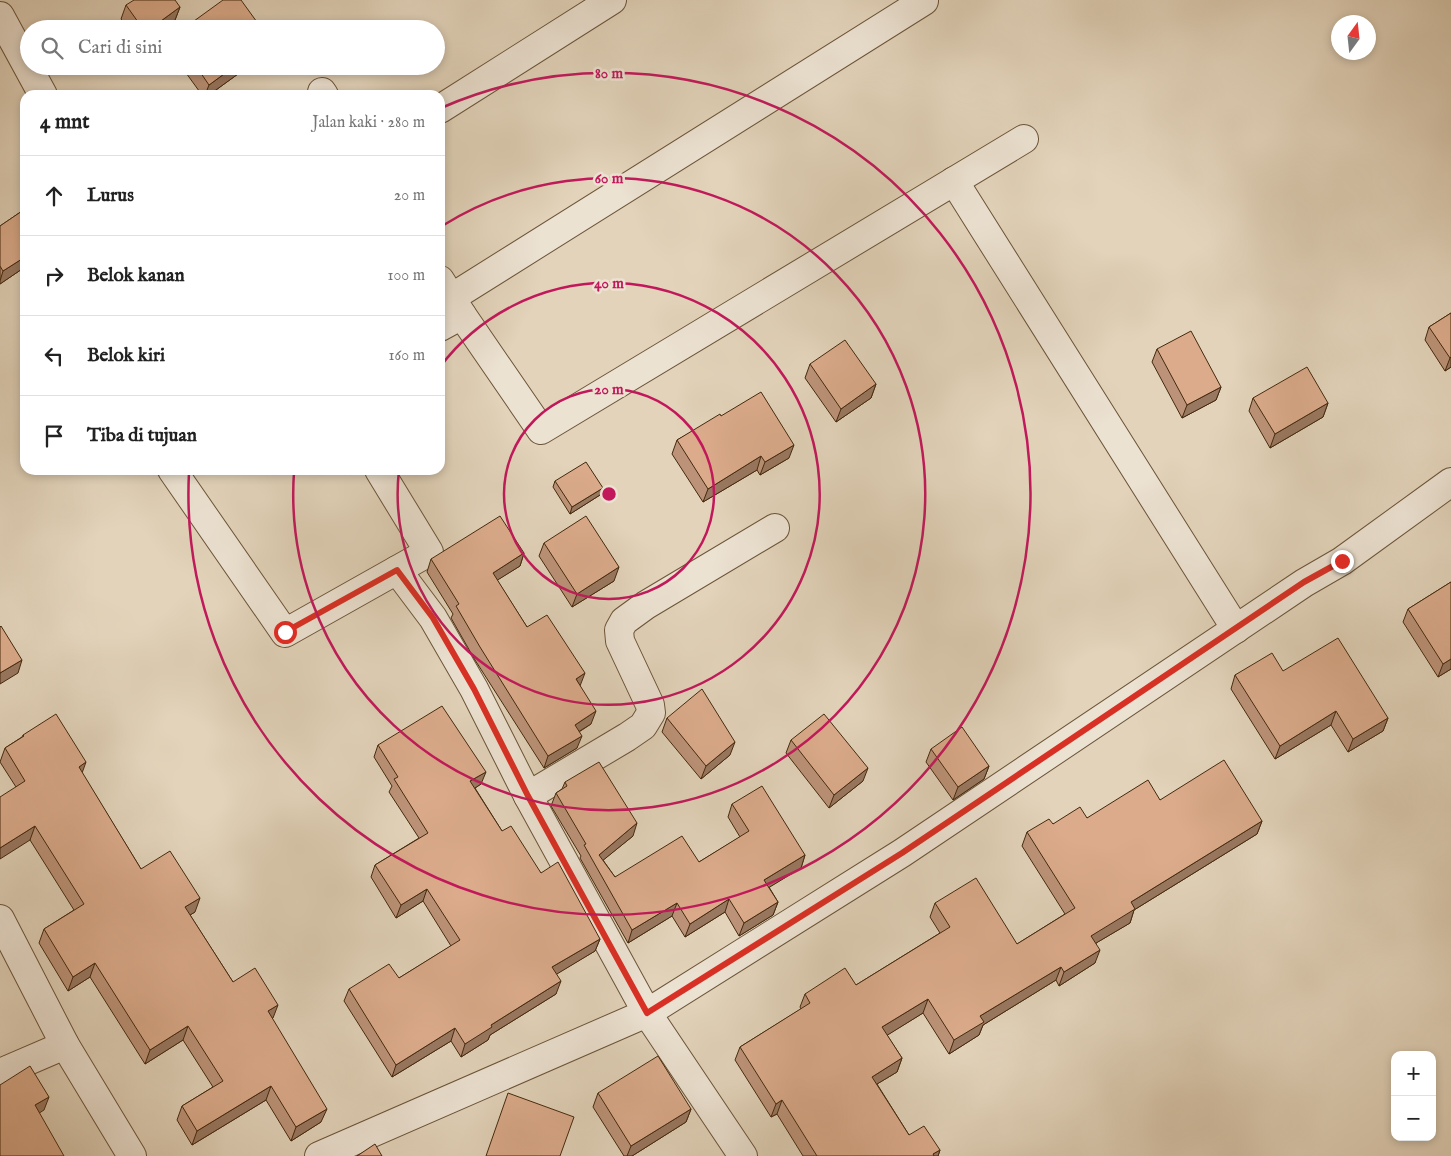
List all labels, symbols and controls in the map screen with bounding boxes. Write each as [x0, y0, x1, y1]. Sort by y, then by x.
north arrow [1331, 15, 1376, 60]
search box [20, 20, 445, 75]
icon: search [38, 34, 66, 62]
text: Cari di sini [78, 36, 162, 60]
text: 80 m [595, 64, 623, 83]
text: 4 mnt [40, 109, 89, 136]
text: Jalan kaki · 280 m [312, 113, 425, 133]
text: 60 m [595, 169, 624, 188]
icon: ahead [40, 182, 68, 210]
text: Lurus [87, 184, 134, 208]
text: 20 m [394, 186, 425, 206]
icon: right [40, 262, 68, 290]
text: Belok kanan [87, 264, 185, 288]
text: 100 m [388, 266, 425, 286]
text: 40 m [594, 274, 624, 293]
icon: left [40, 342, 68, 370]
text: Belok kiri [87, 344, 165, 368]
text: 160 m [389, 346, 425, 366]
text: 20 m [594, 380, 624, 399]
icon: arrive [40, 422, 68, 450]
text: Tiba di tujuan [87, 424, 197, 448]
centre of rings [600, 485, 618, 503]
route end [1331, 550, 1354, 573]
route start [274, 621, 297, 644]
map controls [1391, 1051, 1436, 1141]
button: + [1391, 1051, 1436, 1096]
button: − [1391, 1096, 1436, 1141]

